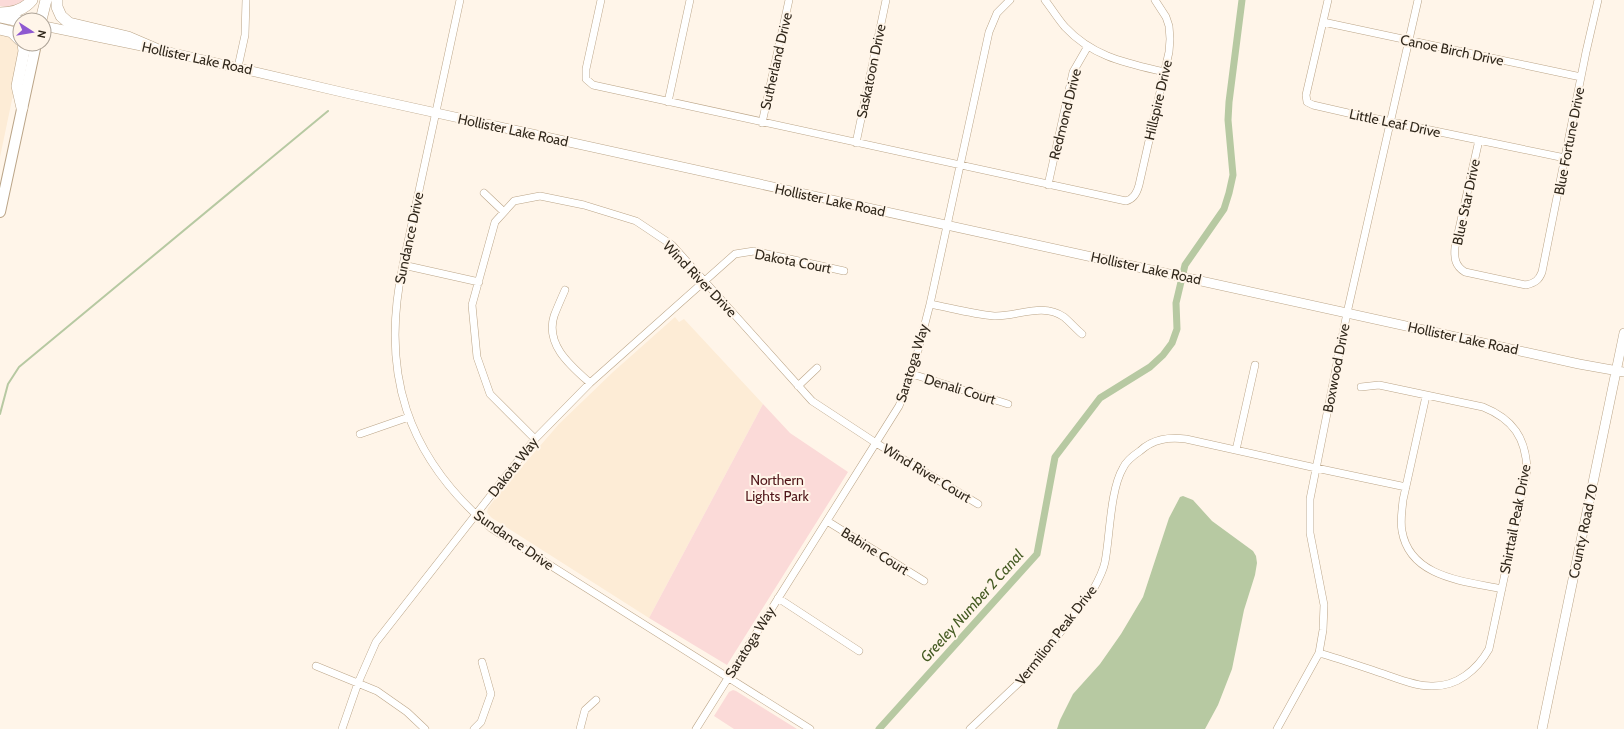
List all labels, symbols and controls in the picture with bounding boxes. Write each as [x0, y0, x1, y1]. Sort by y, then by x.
street label: Sutherland Drive [756, 11, 796, 111]
north arrow [12, 12, 52, 52]
street label: Saskatoon Drive [852, 22, 890, 120]
text: N [34, 29, 49, 39]
street label: Canoe Birch Drive [1399, 30, 1505, 70]
street label: Hollister Lake Road [140, 37, 254, 79]
street label: Hillspire Drive [1140, 58, 1176, 142]
street label: Redmond Drive [1045, 67, 1085, 161]
street label: Blue Fortune Drive [1550, 85, 1588, 197]
street label: Little Leaf Drive [1348, 105, 1442, 141]
street label: Hollister Lake Road [456, 109, 570, 151]
street label: Blue Star Drive [1448, 157, 1484, 247]
street label: Hollister Lake Road [773, 179, 887, 221]
street label: Sundance Drive [390, 190, 428, 286]
street label: Wind River Drive [659, 237, 741, 321]
street label: Dakota Court [753, 245, 833, 277]
street label: Hollister Lake Road [1089, 247, 1203, 289]
street label: Hollister Lake Road [1406, 317, 1520, 359]
street label: Saratoga Way [892, 322, 932, 404]
street label: Boxwood Drive [1319, 322, 1353, 414]
street label: Denali Court [922, 370, 998, 408]
street label: Dakota Way [484, 433, 542, 501]
street label: Wind River Court [879, 439, 975, 507]
street label: Shirttail Peak Drive [1496, 463, 1534, 575]
park label: Northern Lights Park [745, 471, 809, 505]
street label: County Road 70 [1564, 482, 1602, 580]
street label: Sundance Drive [471, 506, 557, 574]
street label: Babine Court [838, 523, 912, 579]
water label: Greeley Number 2 Canal [917, 546, 1028, 666]
street label: Vermilion Peak Drive [1011, 581, 1101, 689]
street label: Saratoga Way [721, 603, 779, 681]

